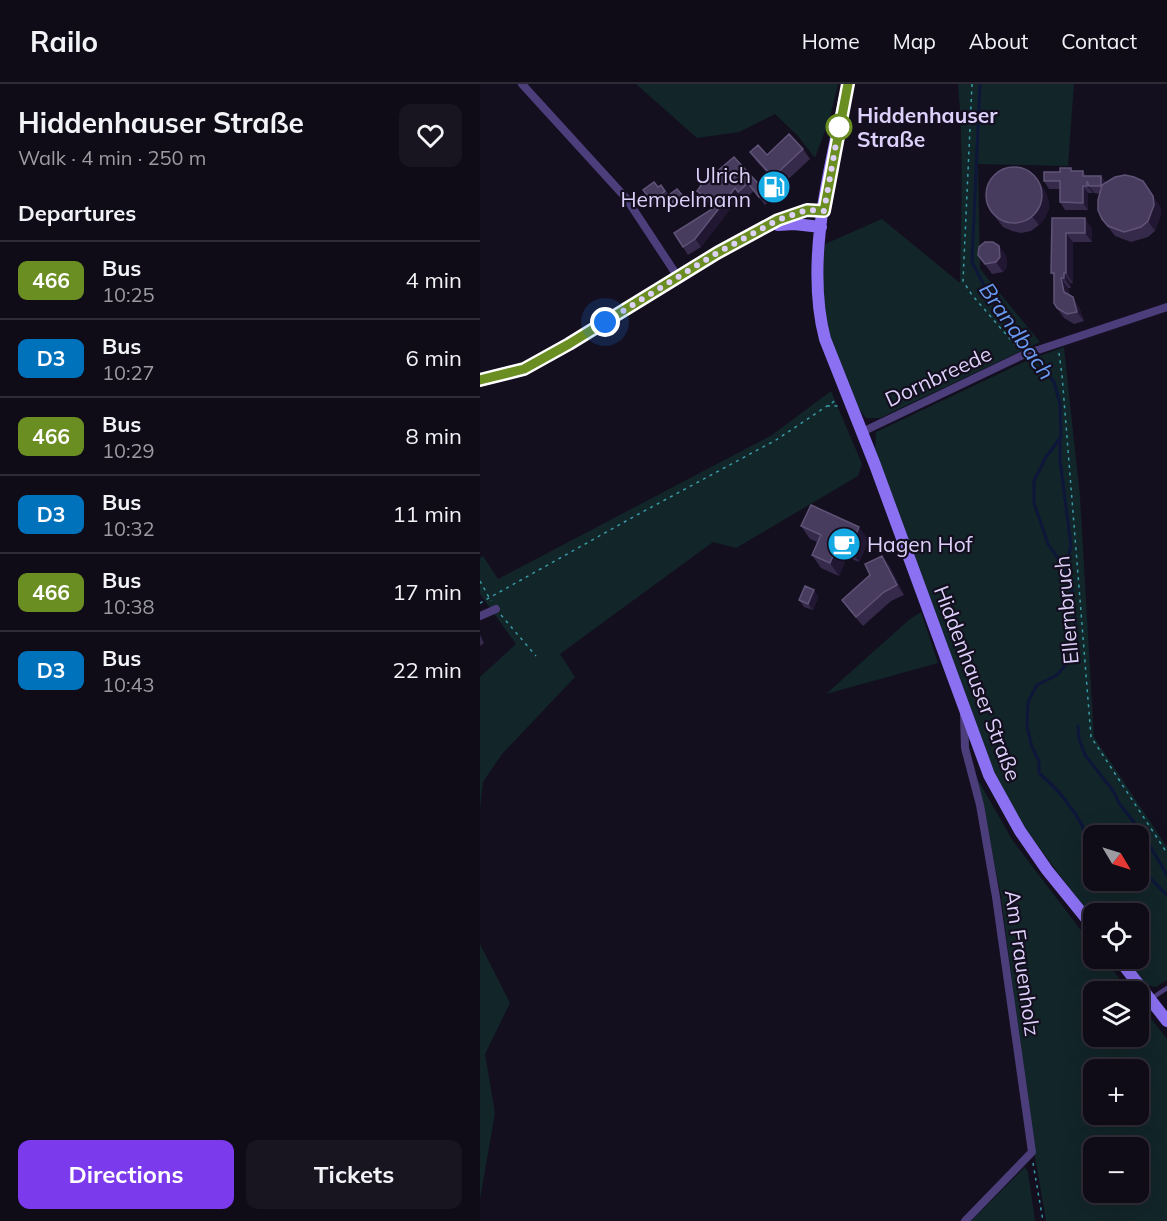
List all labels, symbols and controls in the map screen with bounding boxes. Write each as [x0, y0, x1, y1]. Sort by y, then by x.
text: Railo [30, 24, 98, 59]
text: Home [802, 28, 860, 54]
text: Map [893, 28, 936, 54]
text: About [969, 28, 1028, 54]
text: Contact [1061, 28, 1137, 54]
place label: Hiddenhauser Straße [857, 102, 998, 152]
button: heart [399, 104, 462, 167]
text: Hiddenhauser Straße [18, 105, 304, 140]
marker: Hiddenhauser Straße [826, 114, 852, 140]
text: Walk · 4 min · 250 m [18, 145, 206, 170]
place label: Ulrich Hempelmann [620, 162, 751, 212]
fuel station icon: Ulrich Hempelmann [756, 169, 792, 205]
text: Departures [18, 199, 136, 227]
text: Bus [102, 254, 141, 282]
text: 4 min [406, 266, 462, 294]
text: 466 [32, 267, 70, 293]
water label: Brandbach [973, 277, 1061, 385]
text: 10:25 [102, 282, 155, 307]
your location [590, 307, 620, 337]
text: Bus [102, 332, 141, 360]
street label: Dornbreede [881, 340, 995, 412]
text: 6 min [406, 344, 462, 372]
text: D3 [37, 345, 65, 371]
text: 10:27 [102, 360, 155, 385]
text: Bus [102, 410, 141, 438]
text: 8 min [406, 422, 462, 450]
text: 466 [32, 423, 70, 449]
text: 10:29 [102, 438, 155, 463]
text: Bus [102, 488, 141, 516]
text: 11 min [392, 500, 462, 528]
text: D3 [37, 501, 65, 527]
text: 10:32 [102, 516, 155, 541]
cafe icon: Hagen Hof [826, 526, 862, 562]
place label: Hagen Hof [867, 531, 974, 557]
street label: Ellernbruch [1048, 555, 1084, 665]
text: Bus [102, 566, 141, 594]
text: 17 min [392, 578, 462, 606]
text: 466 [32, 579, 70, 605]
street label: Hiddenhauser Straße [929, 582, 1027, 784]
text: 10:38 [102, 594, 155, 619]
text: Bus [102, 644, 141, 672]
text: 22 min [392, 656, 462, 684]
text: D3 [37, 657, 65, 683]
text: 10:43 [102, 672, 155, 697]
north arrow [1083, 825, 1149, 891]
map controls [1083, 825, 1149, 1203]
street label: Am Frauenholz [1000, 888, 1046, 1038]
button: locate [1083, 903, 1149, 969]
button: layers [1083, 981, 1149, 1047]
button: + [1083, 1059, 1149, 1125]
button: − [1083, 1137, 1149, 1203]
button: Directions [18, 1140, 234, 1209]
button: Tickets [246, 1140, 462, 1209]

